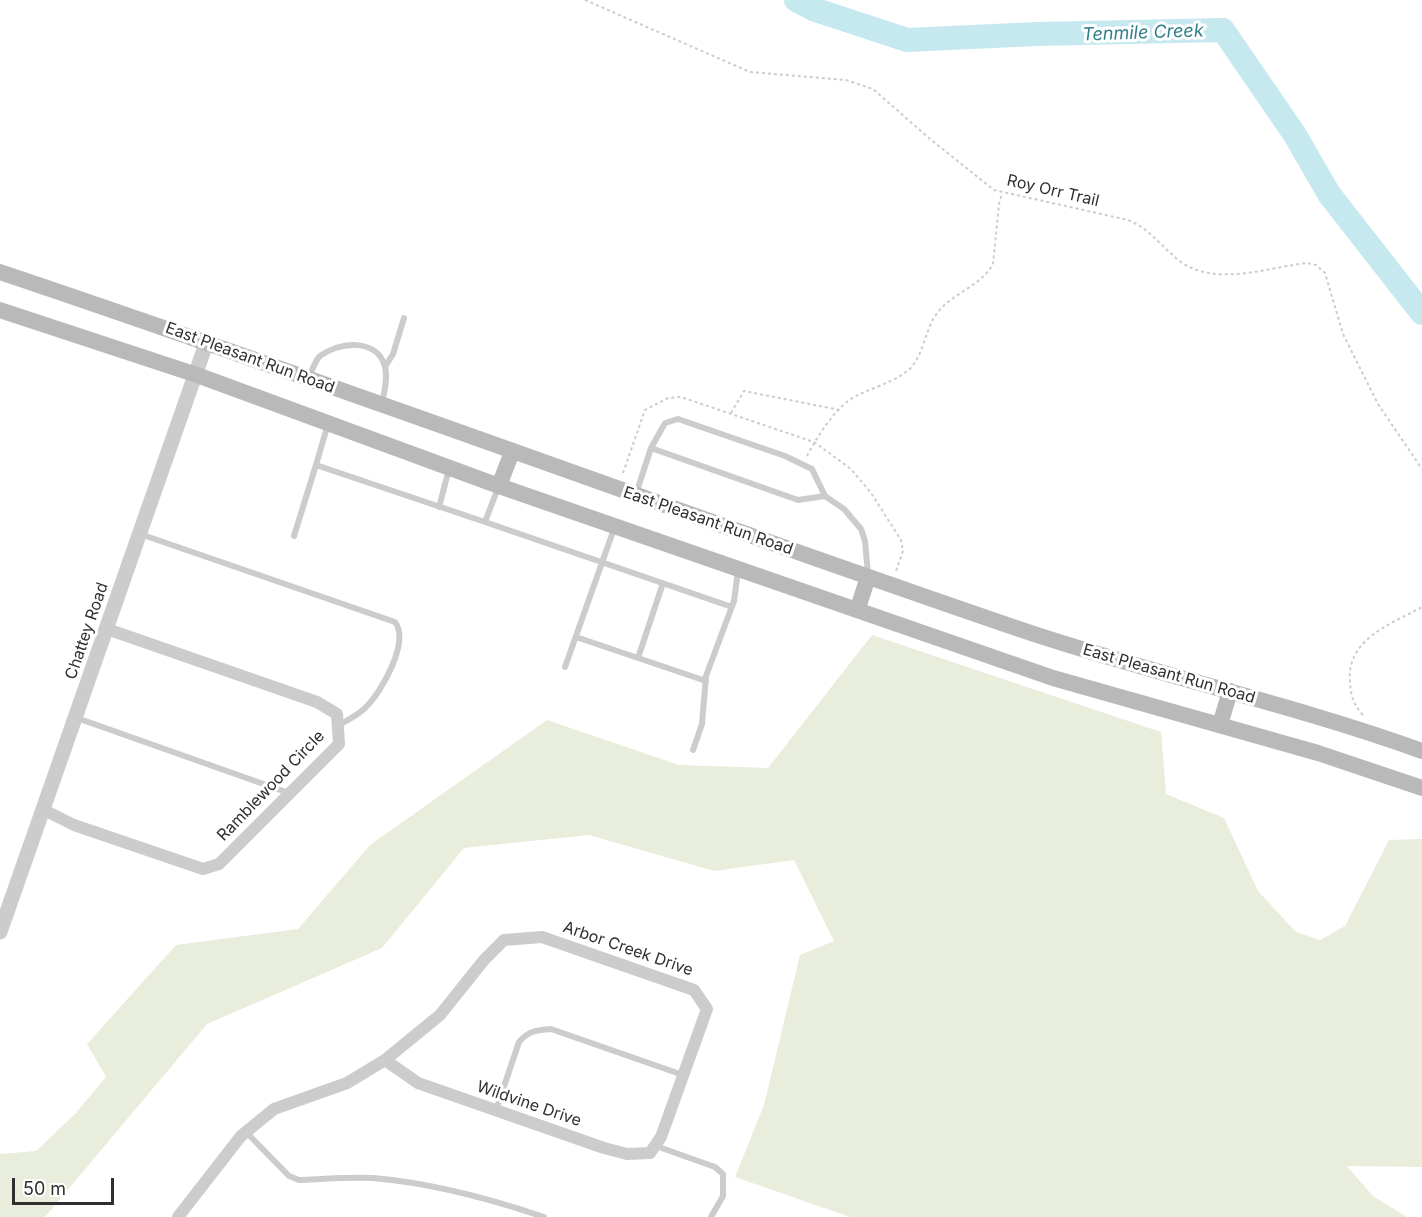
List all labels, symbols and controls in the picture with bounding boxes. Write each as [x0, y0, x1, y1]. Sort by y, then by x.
water label: Tenmile Creek [1082, 20, 1204, 46]
street label: Roy Orr Trail [1005, 171, 1101, 211]
street label: East Pleasant Run Road [163, 318, 337, 398]
street label: East Pleasant Run Road [621, 483, 795, 559]
street label: Chattey Road [61, 580, 113, 682]
street label: East Pleasant Run Road [1081, 640, 1257, 708]
street label: Ramblewood Circle [213, 727, 329, 845]
street label: Arbor Creek Drive [560, 918, 696, 980]
street label: Wildvine Drive [474, 1077, 584, 1131]
scale bar [15, 1166, 117, 1204]
text: 50 m [23, 1178, 66, 1199]

